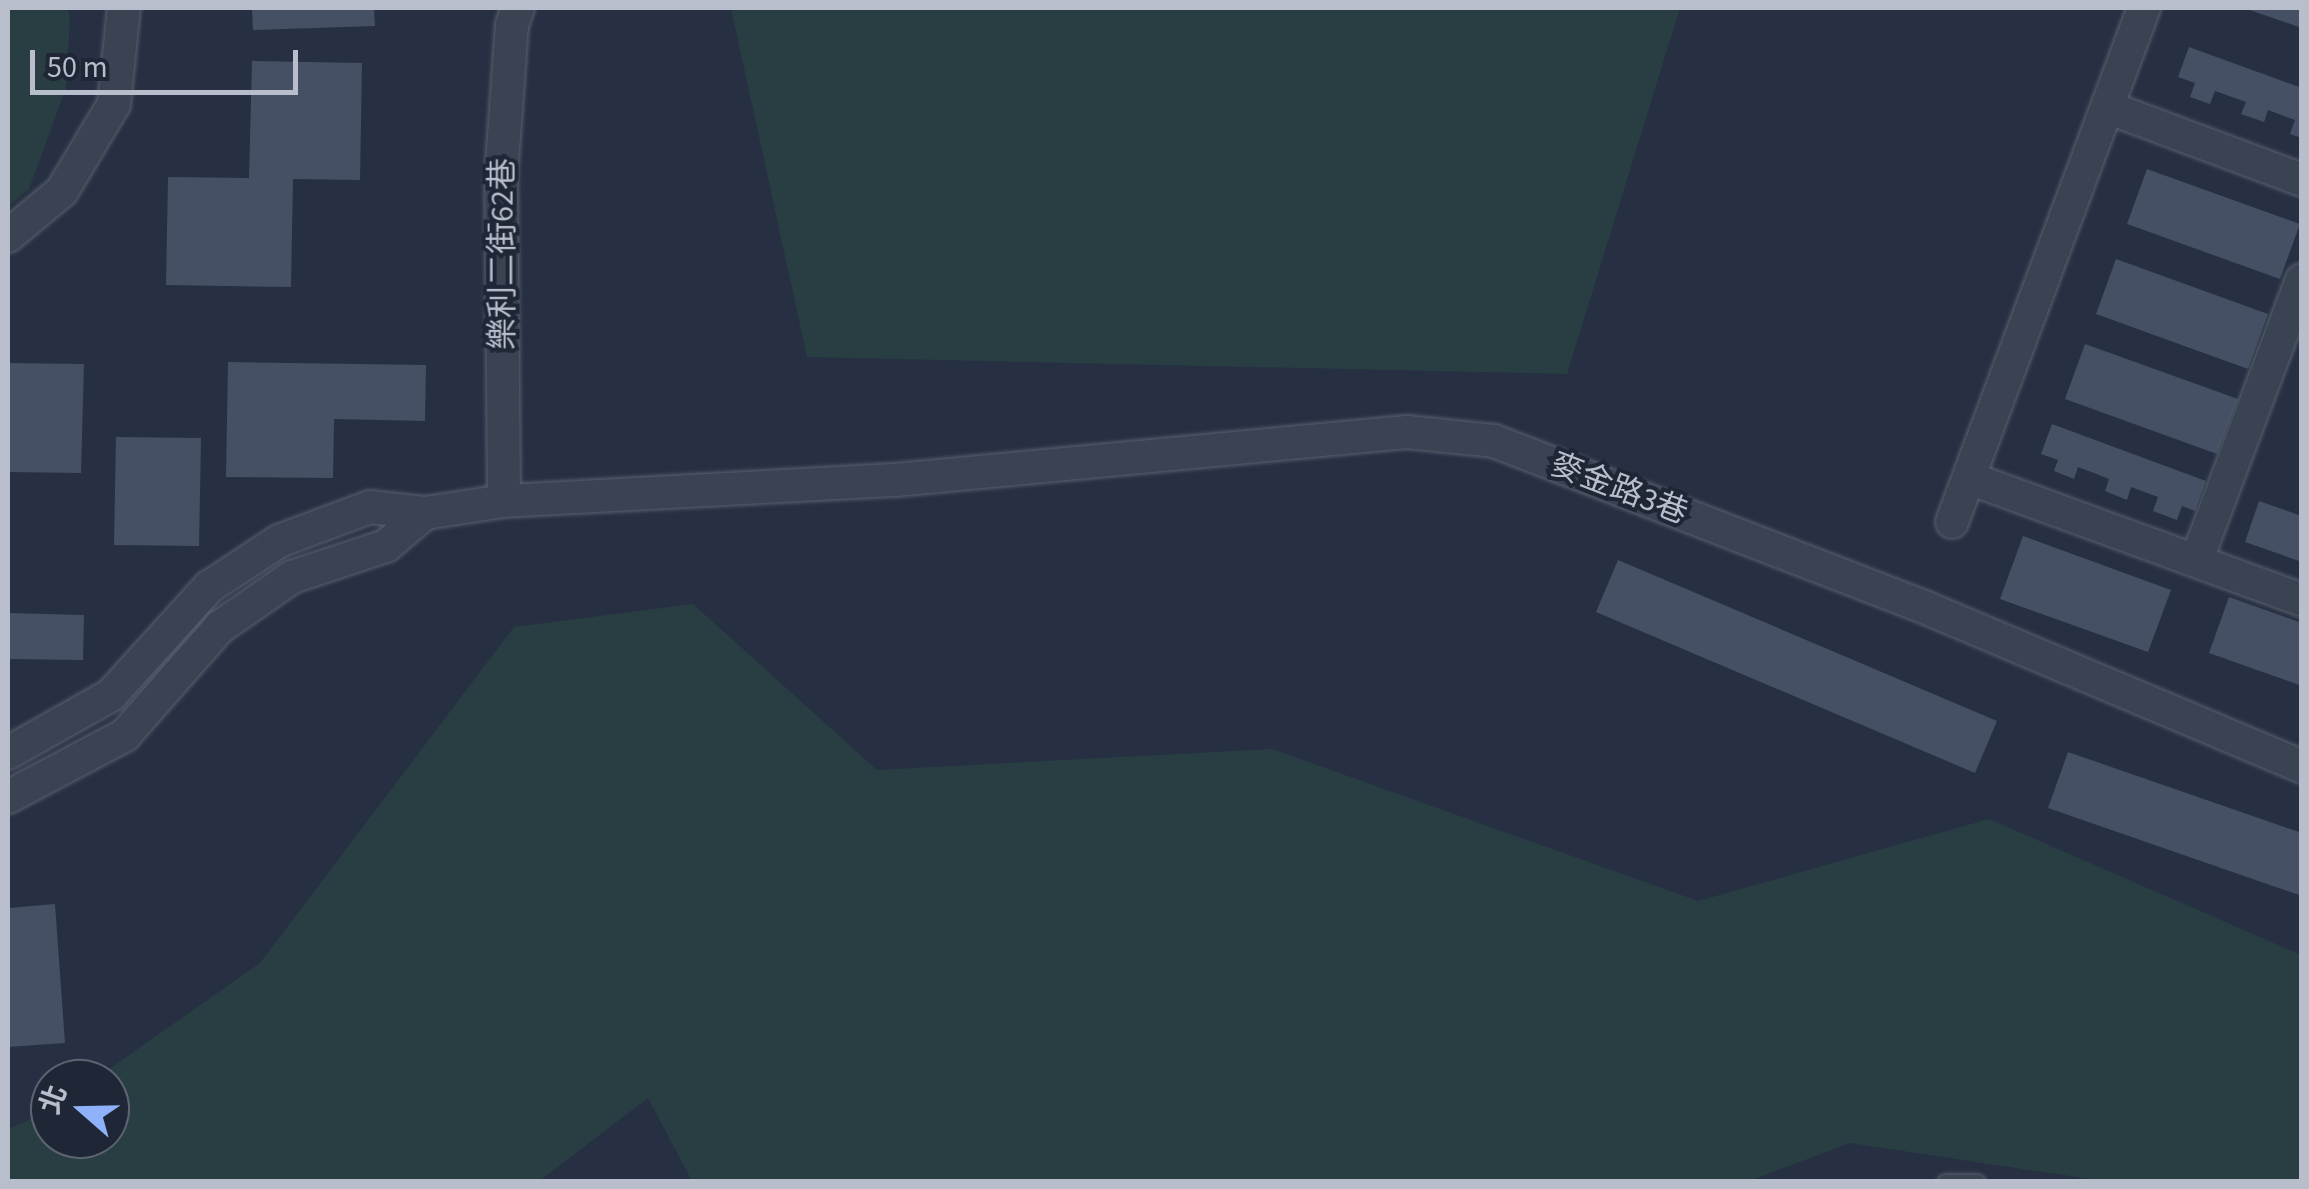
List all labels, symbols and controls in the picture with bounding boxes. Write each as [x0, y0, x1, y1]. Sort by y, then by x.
scale bar [35, 30, 302, 92]
text: 50 m [47, 46, 108, 89]
street label: 樂利二街62巷 [484, 158, 522, 350]
street label: 麥金路3巷 [1545, 445, 1693, 533]
north arrow [30, 1059, 130, 1159]
text: 北 [30, 1079, 77, 1119]

